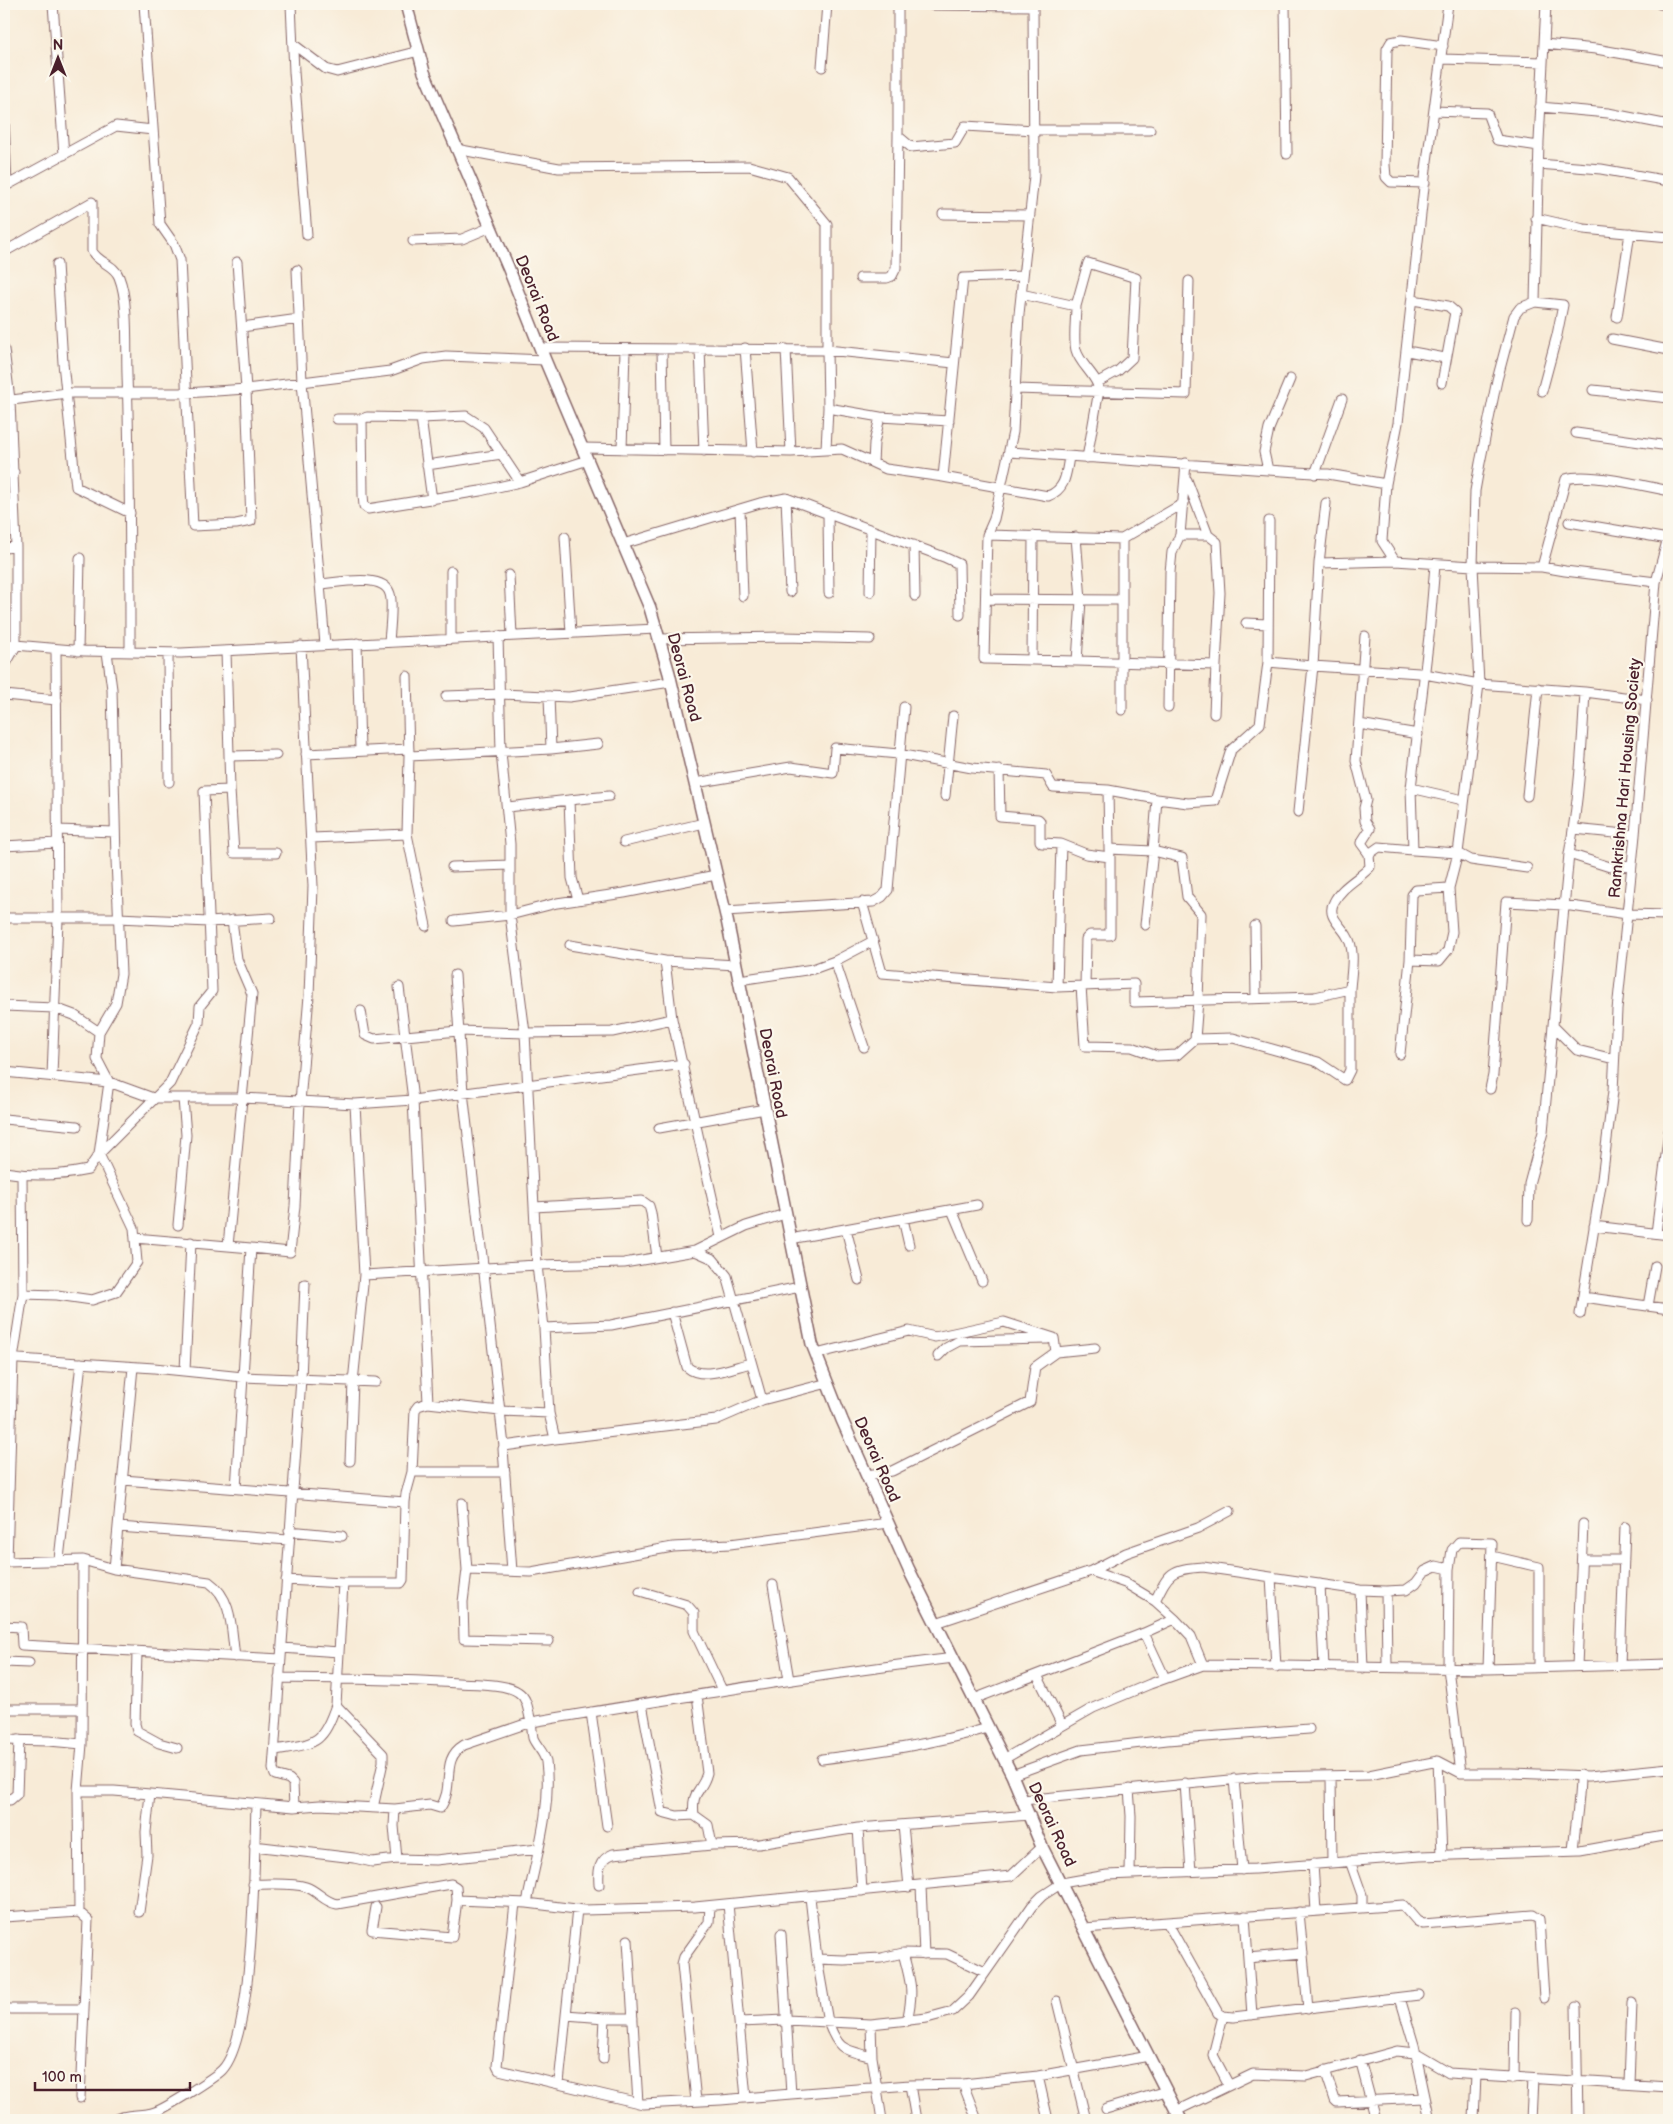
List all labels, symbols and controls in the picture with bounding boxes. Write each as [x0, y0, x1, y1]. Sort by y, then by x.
north arrow [32, 32, 82, 82]
text: N [53, 37, 63, 54]
street label: Deorai Road [511, 253, 563, 344]
street label: Deorai Road [663, 631, 705, 724]
street label: Ramkrishna Hari Housing Society [1606, 657, 1646, 899]
street label: Deorai Road [754, 1027, 791, 1120]
street label: Deorai Road [849, 1414, 904, 1505]
street label: Deorai Road [1024, 1779, 1080, 1870]
scale bar [35, 2059, 190, 2091]
text: 100 m [42, 2068, 82, 2087]

